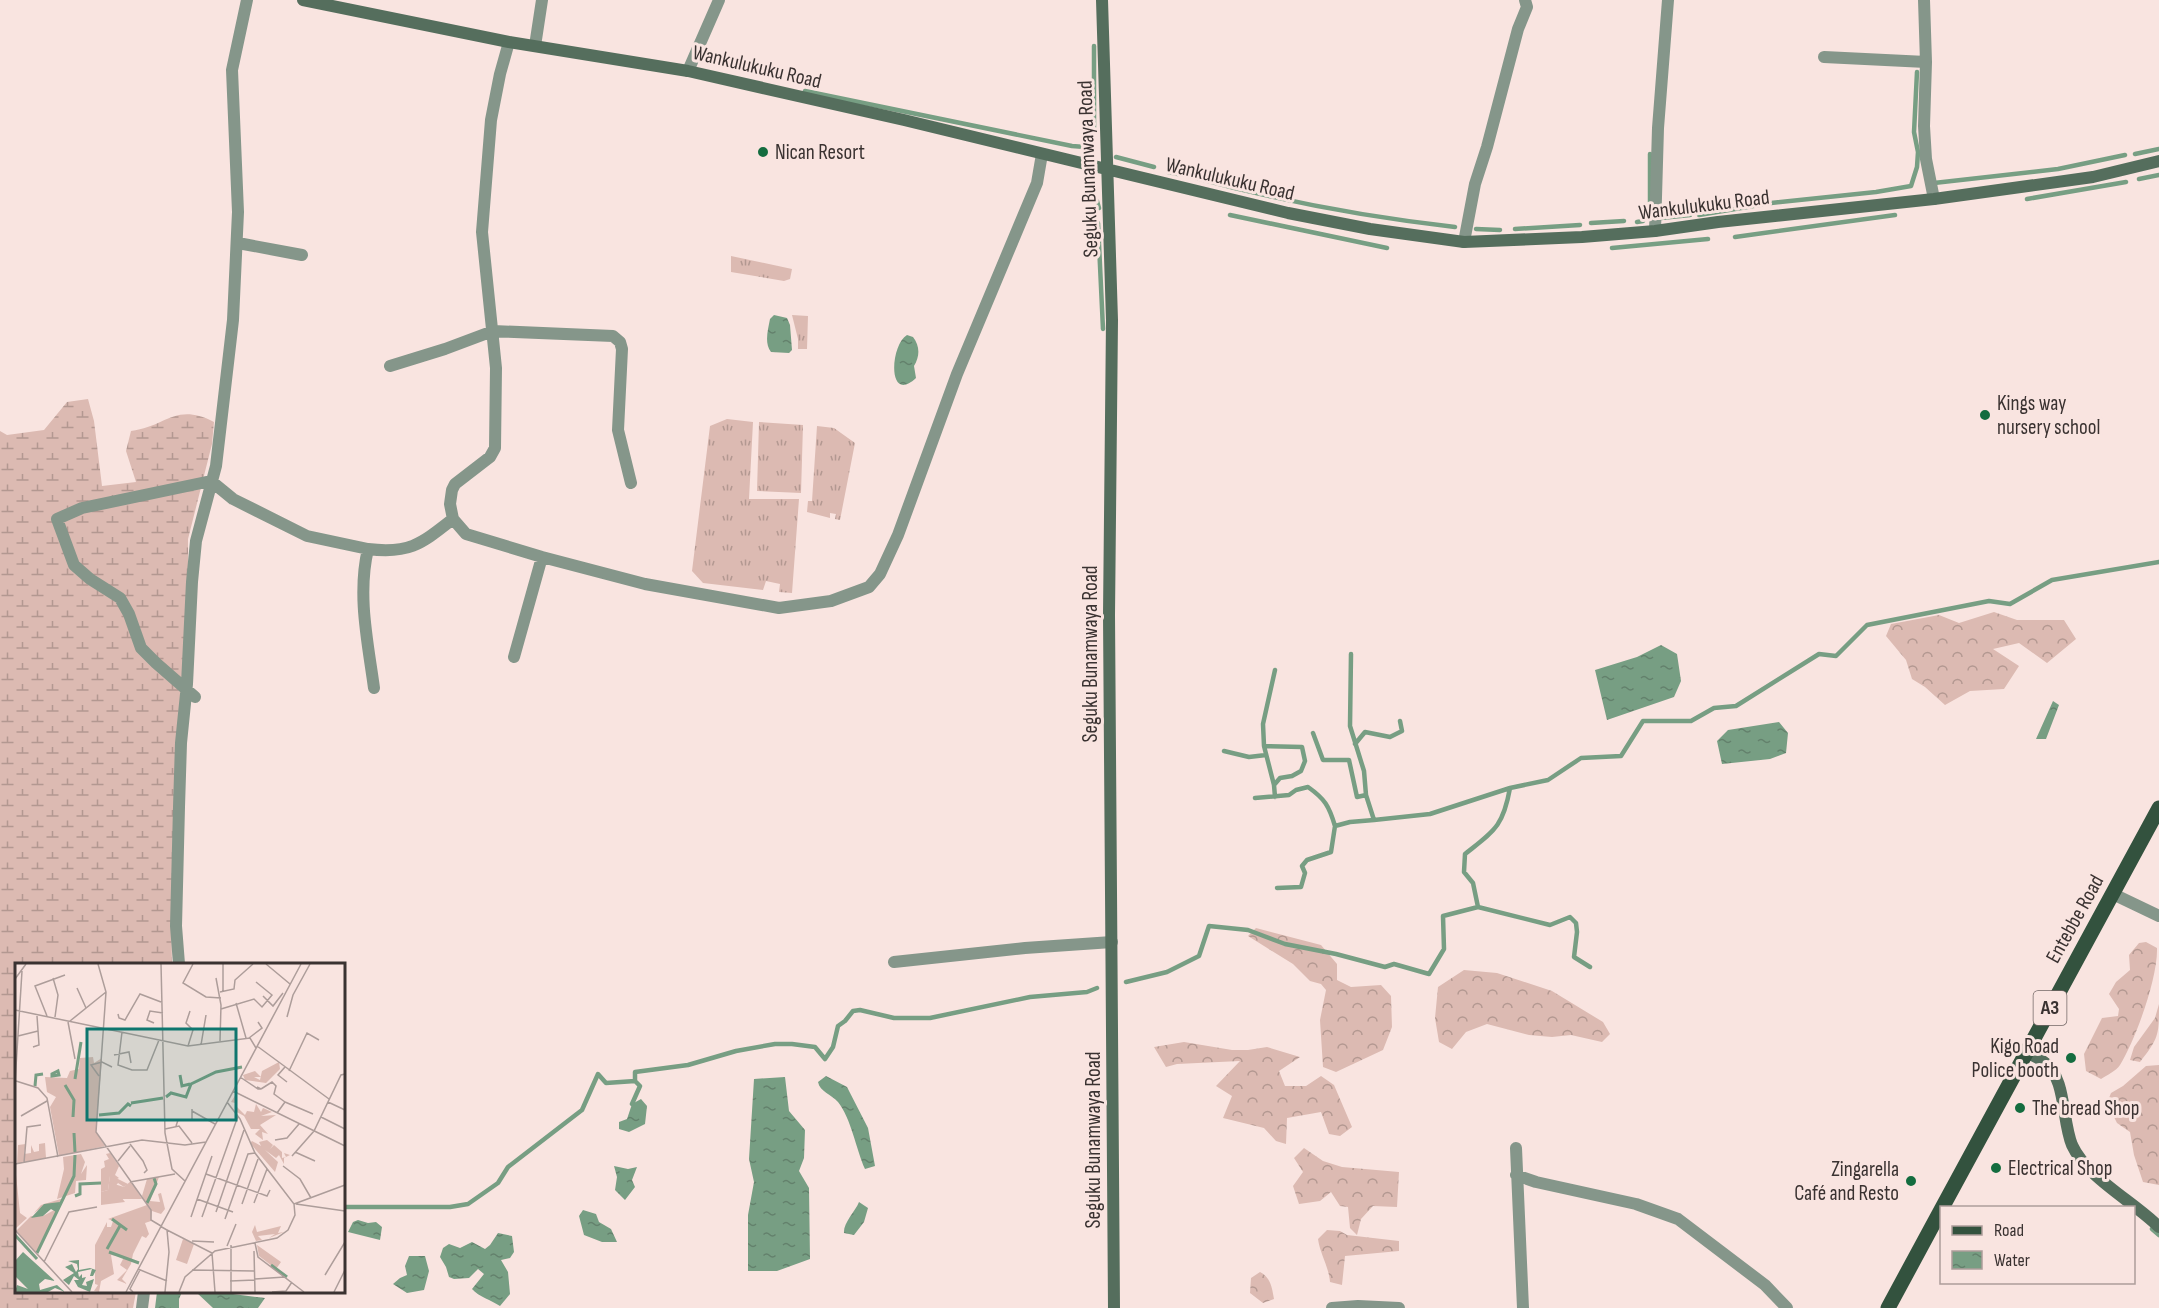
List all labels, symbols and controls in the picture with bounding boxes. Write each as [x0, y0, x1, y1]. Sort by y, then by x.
street label: Wankulukuku Road [690, 40, 824, 94]
street label: Seguku Bunamwaya Road [1072, 80, 1104, 258]
place label: Nican Resort [775, 140, 865, 165]
marker: Nican Resort [756, 145, 770, 159]
street label: Wankulukuku Road [1163, 152, 1297, 206]
street label: Wankulukuku Road [1637, 185, 1771, 225]
place label: Kings way nursery school [1997, 391, 2100, 440]
marker: Kings way nursery school [1978, 408, 1992, 422]
street label: Seguku Bunamwaya Road [1078, 565, 1103, 743]
street label: Entebbe Road [2041, 871, 2109, 967]
inset map [15, 963, 345, 1293]
road number: A3 [2034, 991, 2066, 1025]
place label: Kigo Road Police booth [1972, 1034, 2059, 1083]
street label: Seguku Bunamwaya Road [1081, 1051, 1106, 1229]
marker: Kigo Road Police booth [2064, 1051, 2078, 1065]
place label: The bread Shop [2032, 1096, 2140, 1121]
marker: The bread Shop [2013, 1101, 2027, 1115]
place label: Electrical Shop [2008, 1156, 2112, 1181]
place label: Zingarella Café and Resto [1794, 1157, 1899, 1206]
marker: Electrical Shop [1989, 1161, 2003, 1175]
marker: Zingarella Café and Resto [1904, 1174, 1918, 1188]
legend [1940, 1206, 2135, 1284]
text: Road [1994, 1220, 2024, 1241]
text: Water [1994, 1250, 2030, 1271]

